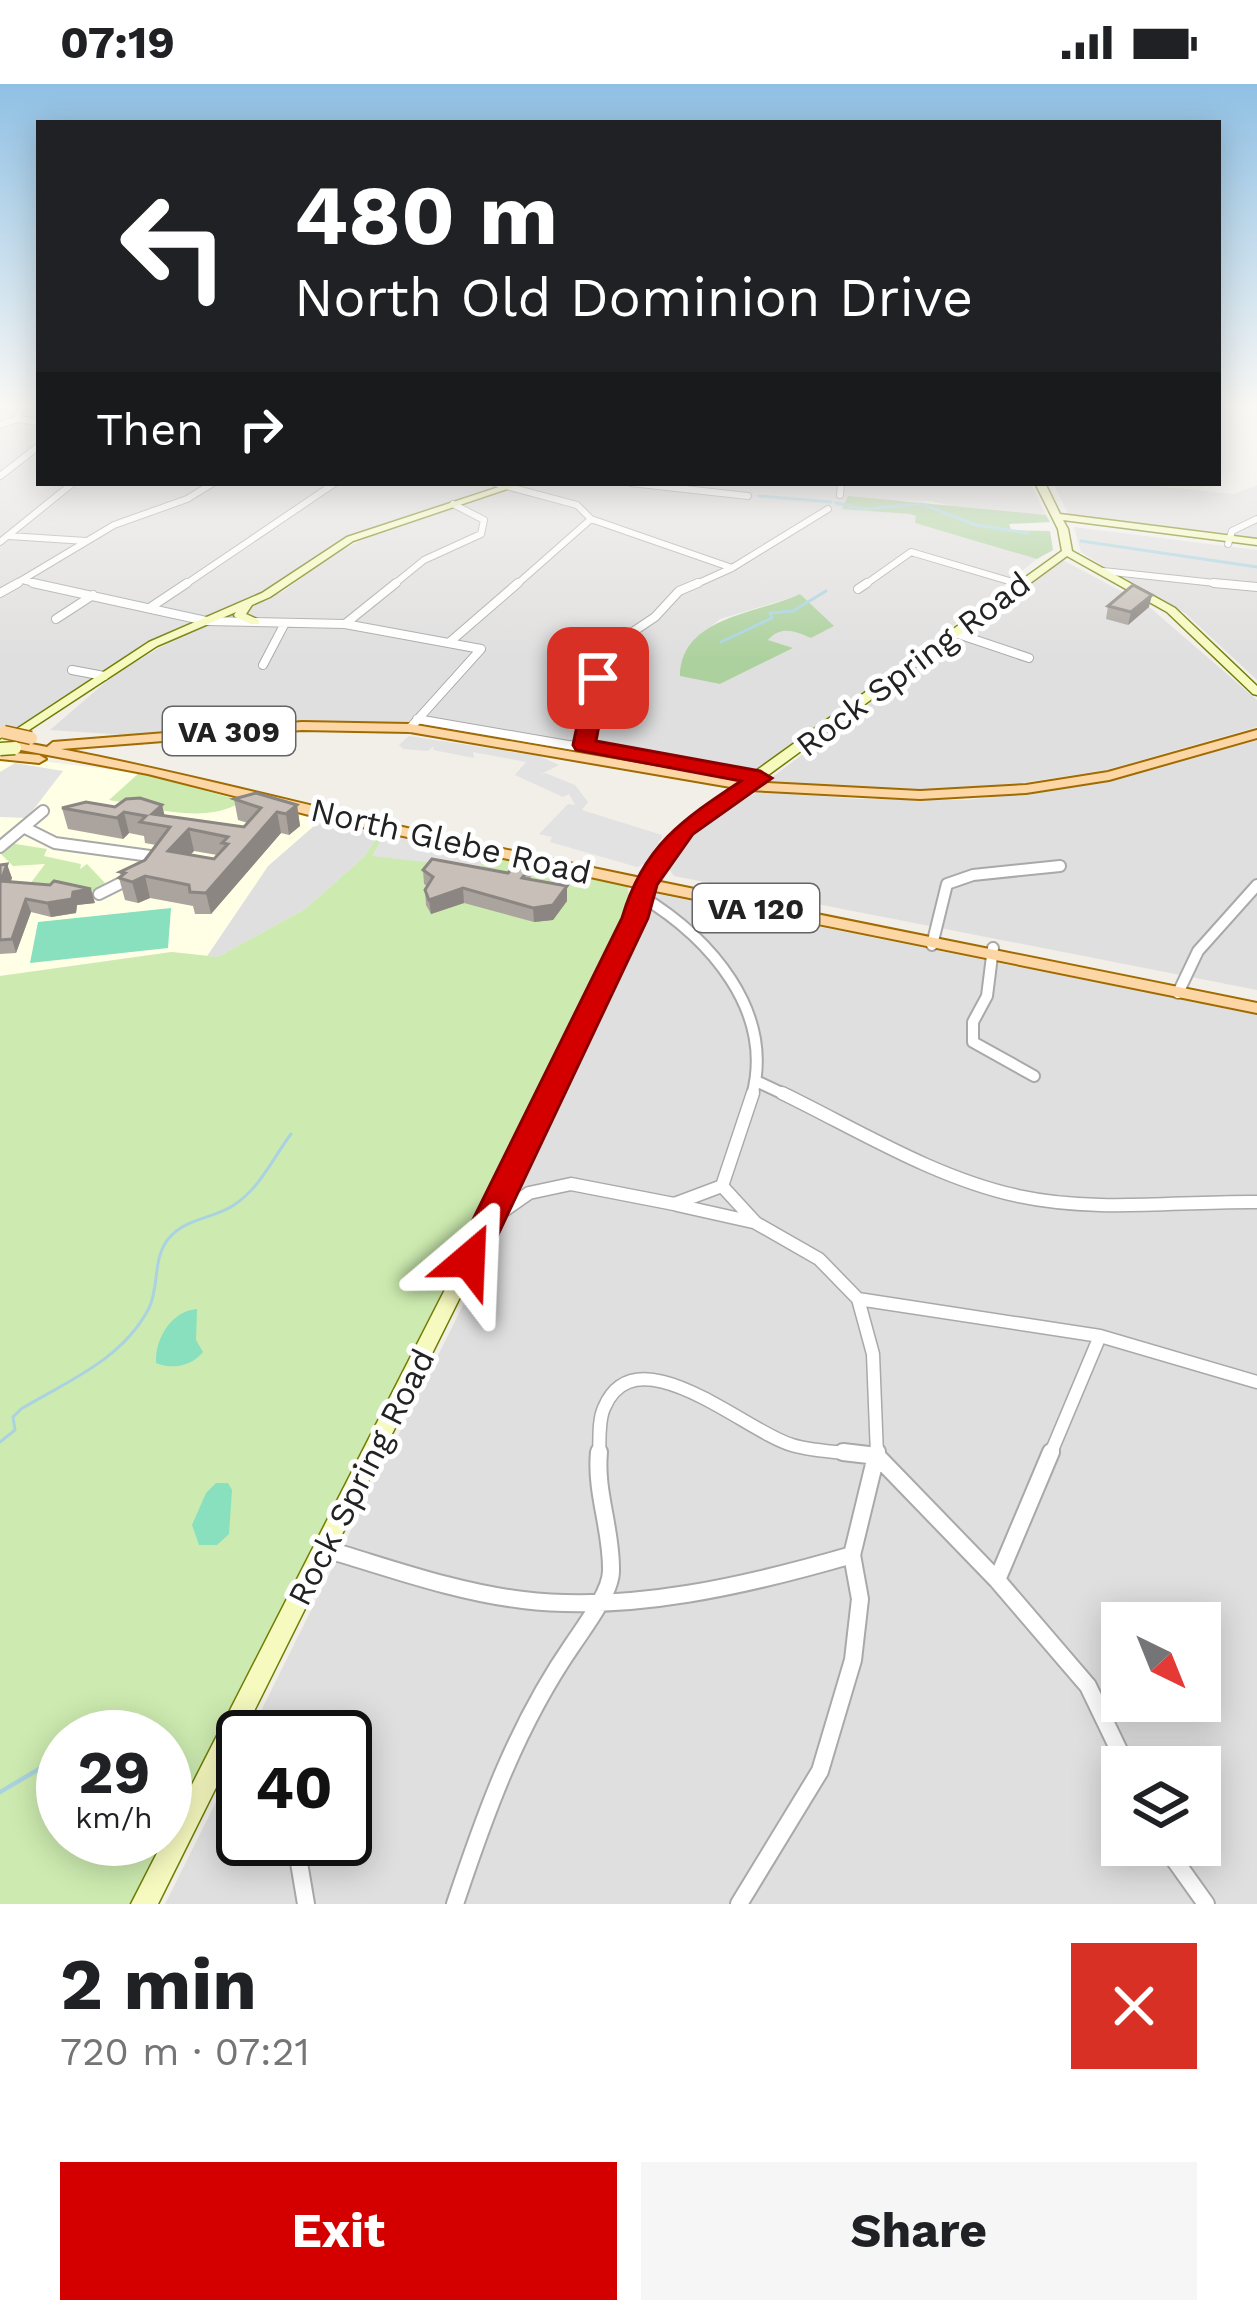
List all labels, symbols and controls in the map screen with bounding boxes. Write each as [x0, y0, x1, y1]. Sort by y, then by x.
text: 07:19 [60, 16, 175, 69]
text: 480 m [294, 166, 558, 264]
icon: left [96, 168, 252, 324]
text: North Old Dominion Drive [294, 266, 973, 329]
icon: right [228, 396, 294, 462]
text: Then [96, 403, 204, 456]
street label: Rock Spring Road [788, 563, 1038, 765]
pin [547, 627, 649, 729]
icon: arrive [565, 645, 631, 711]
road number: VA 309 [163, 707, 295, 755]
street label: North Glebe Road [307, 790, 595, 892]
road number: VA 120 [693, 884, 819, 932]
position arrow [406, 1197, 532, 1323]
street label: Rock Spring Road [279, 1342, 443, 1612]
north arrow [1101, 1602, 1221, 1722]
map controls [1101, 1602, 1221, 1866]
speed limit sign: 40 [216, 1710, 372, 1866]
text: 29 [78, 1737, 150, 1808]
button: layers [1101, 1746, 1221, 1866]
text: km/h [75, 1800, 153, 1835]
text: 2 min [60, 1942, 257, 2026]
button: close [1071, 1943, 1197, 2069]
text: 720 m · 07:21 [60, 2029, 310, 2074]
button: Exit [60, 2162, 617, 2300]
button: Share [641, 2162, 1197, 2300]

